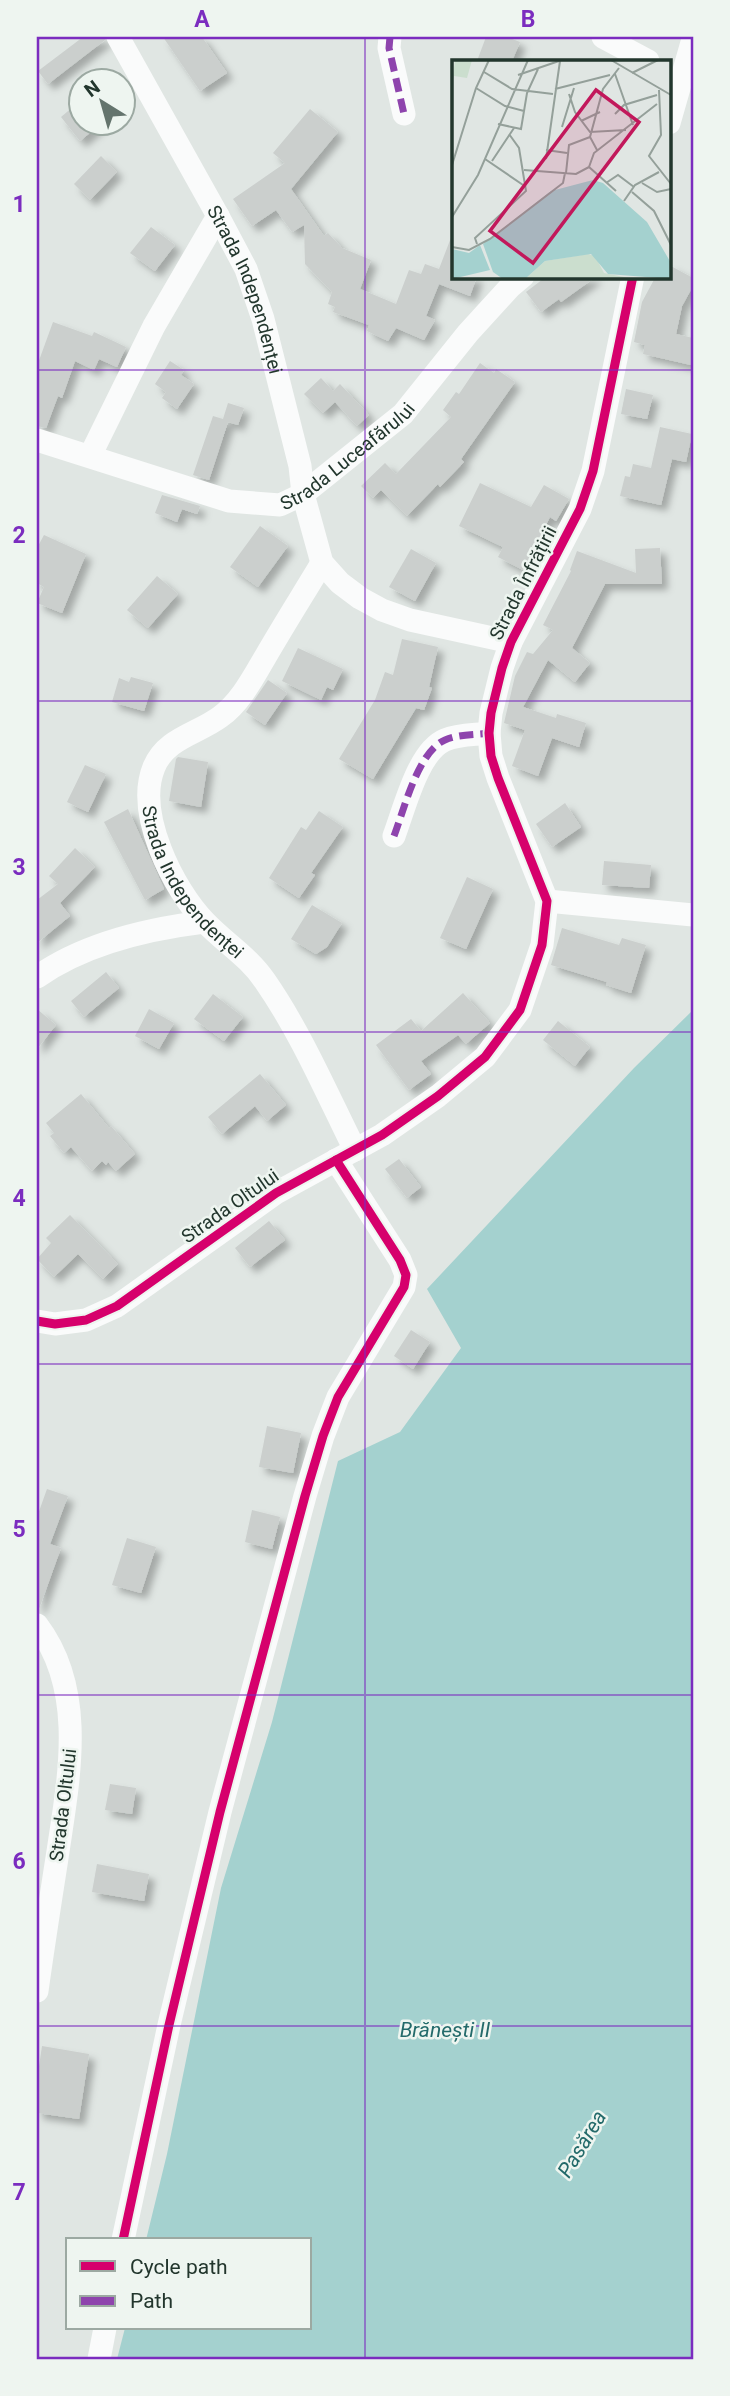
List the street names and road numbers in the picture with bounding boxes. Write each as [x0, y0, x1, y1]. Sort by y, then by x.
street label: Strada Independenței [203, 201, 288, 376]
street label: Strada Luceafărului [276, 398, 419, 515]
street label: Strada Înfrățirii [484, 522, 562, 644]
street label: Strada Independenței [138, 804, 249, 963]
street label: Strada Oltului [177, 1164, 283, 1248]
street label: Strada Oltului [45, 1747, 81, 1863]

